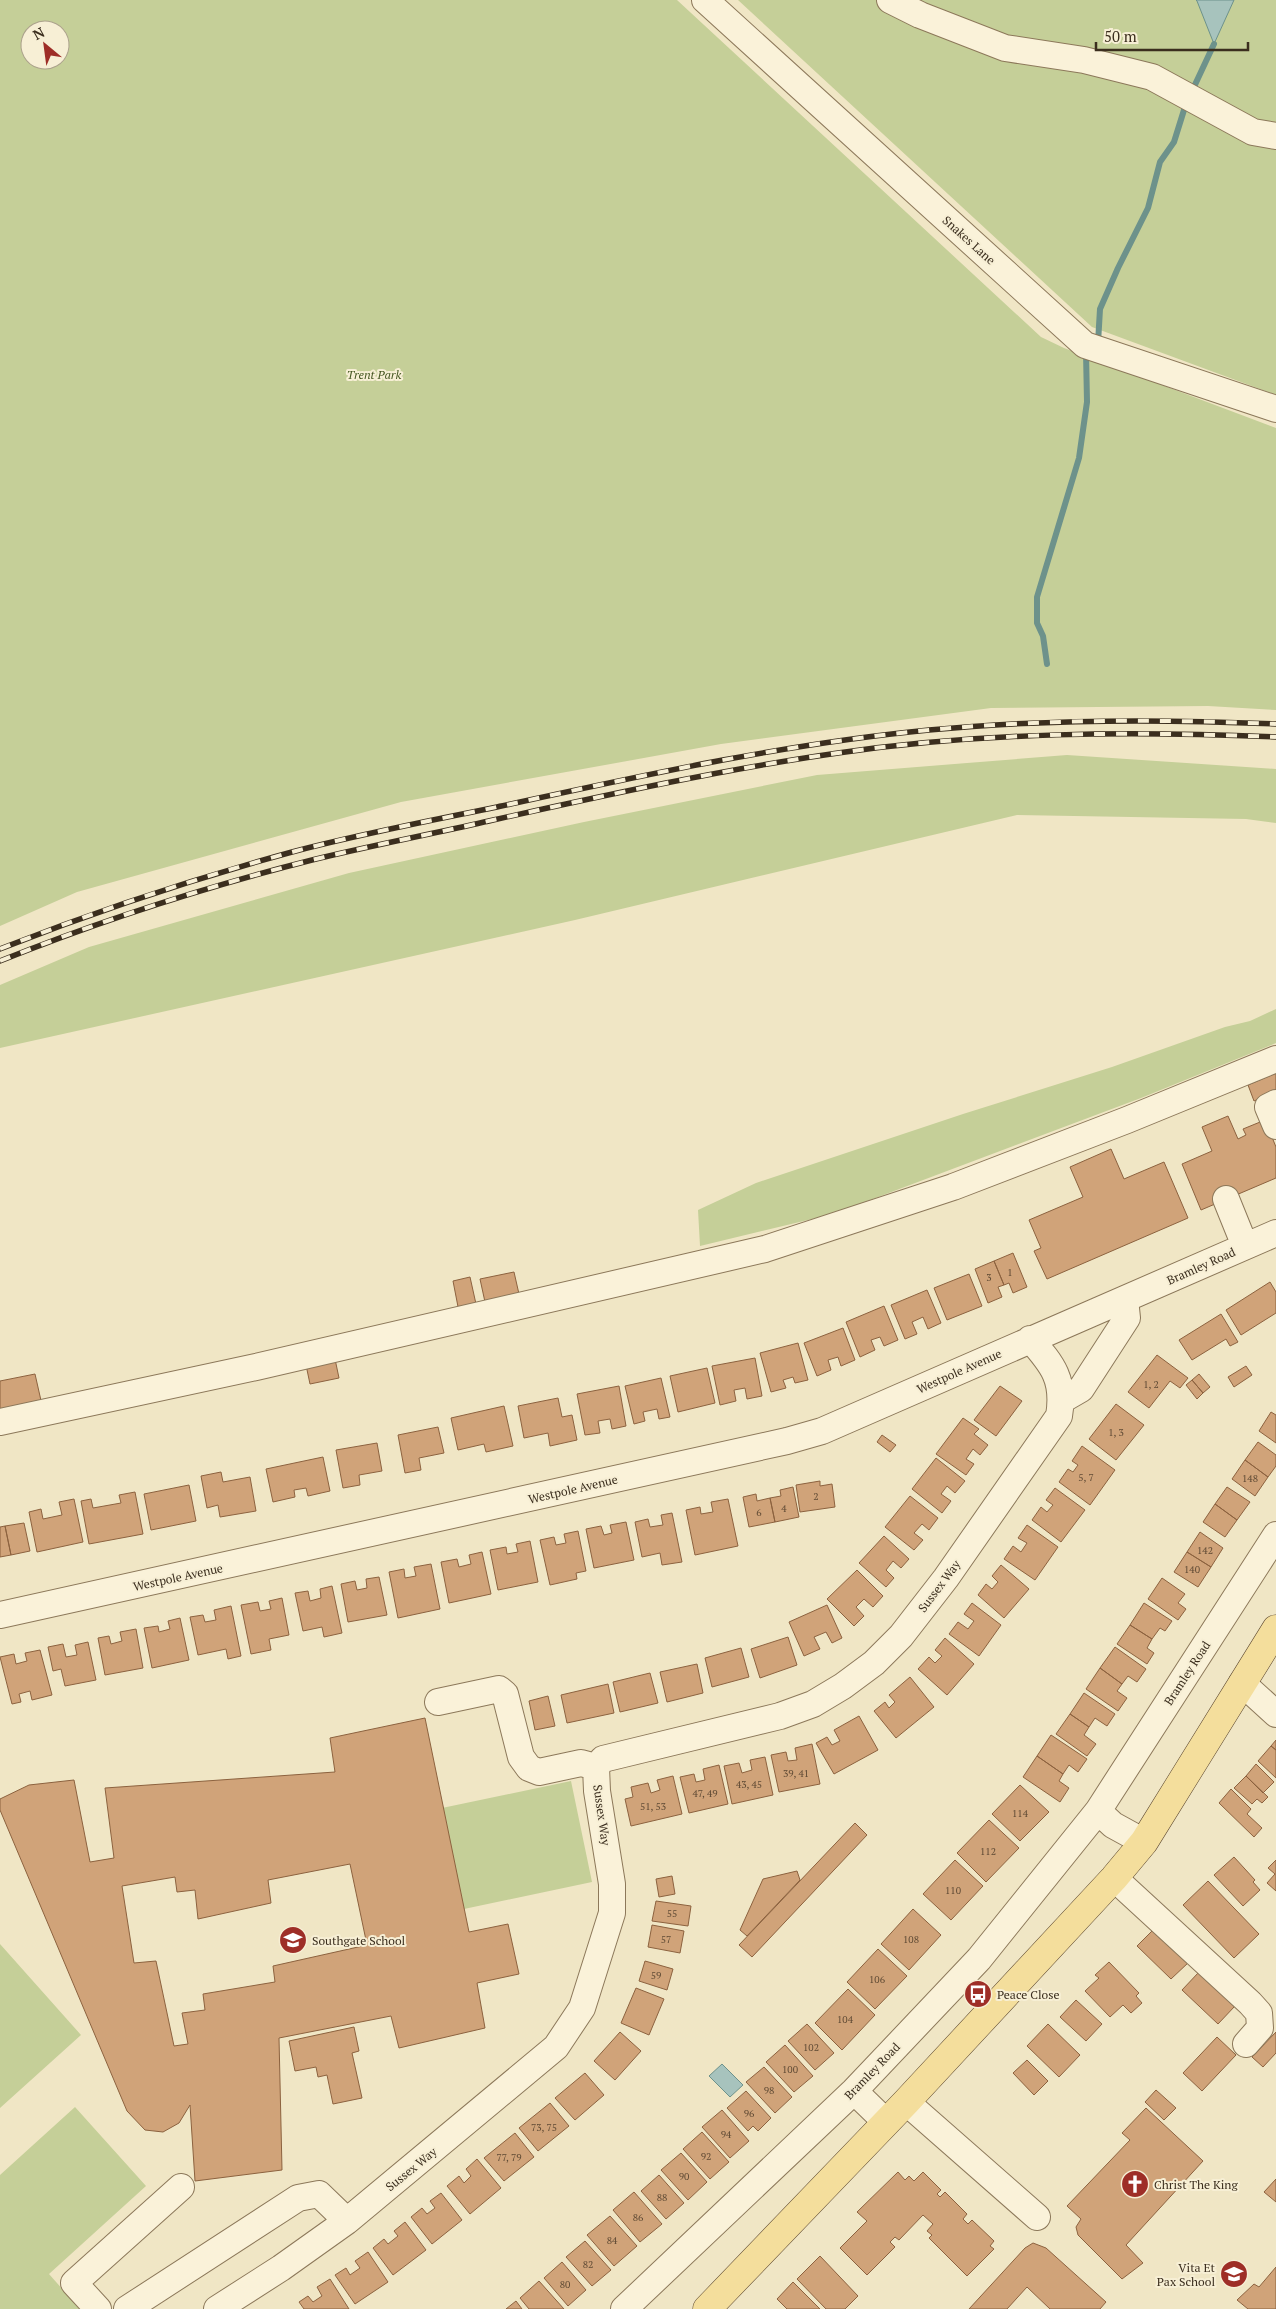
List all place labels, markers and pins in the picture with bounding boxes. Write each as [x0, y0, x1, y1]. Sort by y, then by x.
school or university icon: Southgate School [278, 1925, 308, 1955]
place label: Southgate School [312, 1933, 406, 1948]
bus stop icon: Peace Close [963, 1979, 993, 2009]
place label: Peace Close [997, 1987, 1059, 2002]
church icon: Christ The King [1120, 2169, 1150, 2199]
place label: Christ The King [1154, 2177, 1238, 2192]
school or university icon: Vita Et Pax School [1219, 2259, 1249, 2289]
place label: Vita Et Pax School [1157, 2260, 1216, 2289]

